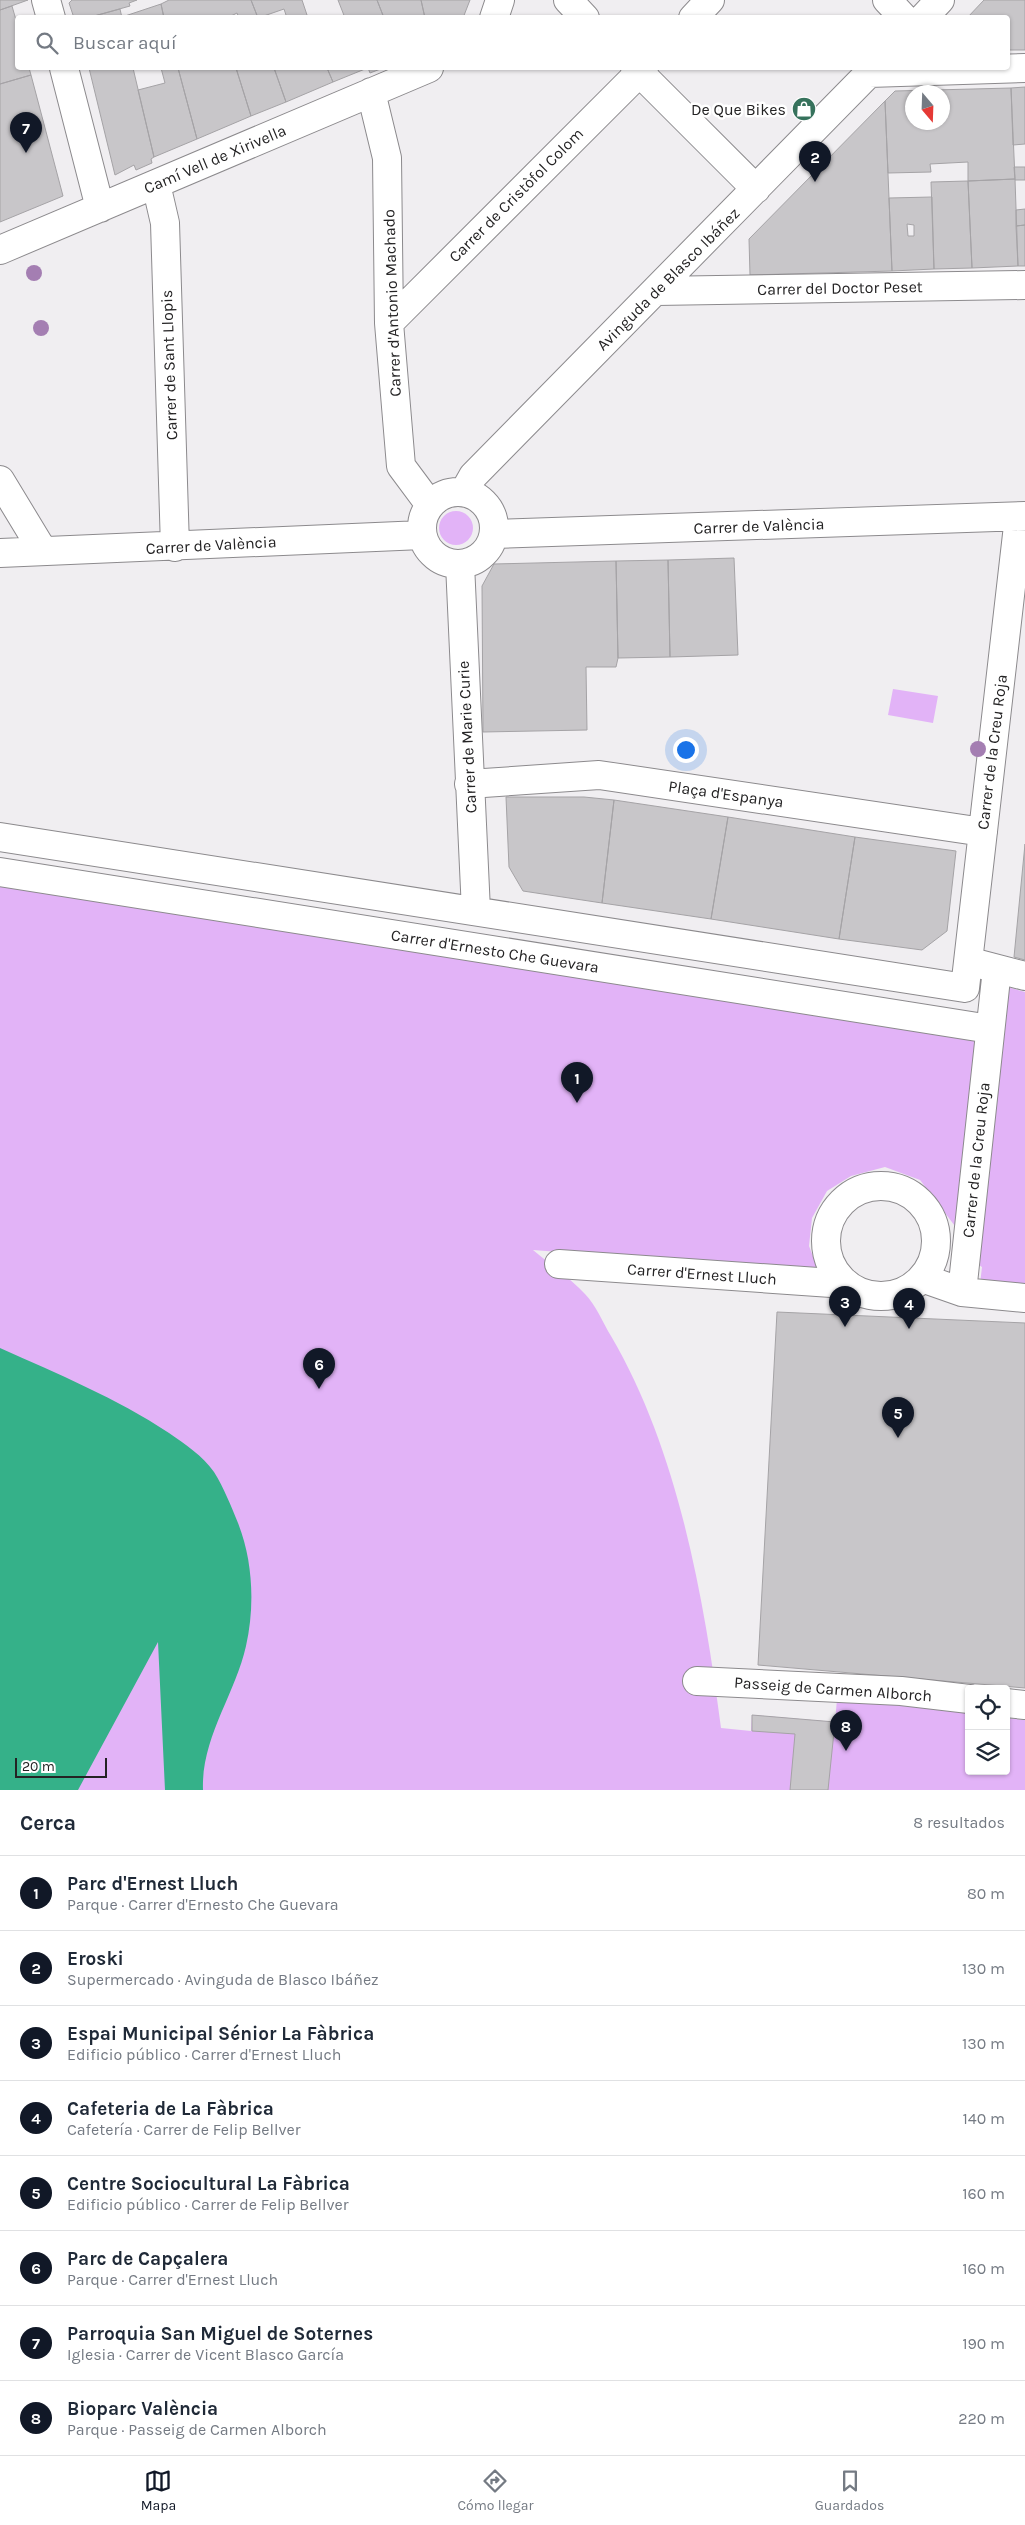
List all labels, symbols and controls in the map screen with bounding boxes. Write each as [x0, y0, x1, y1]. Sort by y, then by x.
search box [15, 15, 1010, 70]
icon: search [33, 29, 61, 57]
text: Buscar aquí [73, 32, 177, 54]
north arrow [905, 85, 950, 130]
shop icon: De Que Bikes [791, 96, 817, 122]
place label: De Que Bikes [691, 100, 786, 119]
pin: 7 [10, 112, 42, 153]
street label: Camí Vell de Xirivella [141, 120, 289, 198]
street label: Carrer de Cristòfol Colom [445, 124, 587, 266]
pin: 2 [799, 141, 831, 182]
street label: Avinguda de Blasco Ibáñez [593, 204, 743, 354]
street label: Carrer d'Antonio Machado [379, 209, 405, 397]
street label: Carrer del Doctor Peset [757, 277, 923, 299]
street label: Carrer de Sant Llopis [157, 289, 181, 441]
street label: Carrer de València [693, 514, 825, 538]
street label: Carrer de València [145, 532, 277, 558]
street label: Carrer de Marie Curie [454, 660, 480, 814]
street label: Carrer de la Creu Roja [973, 673, 1011, 831]
your location [673, 737, 699, 763]
street label: Plaça d'Espanya [667, 777, 785, 811]
street label: Carrer d'Ernesto Che Guevara [390, 925, 600, 977]
pin: 1 [561, 1062, 593, 1103]
street label: Carrer de la Creu Roja [958, 1081, 994, 1239]
street label: Carrer d'Ernest Lluch [626, 1259, 778, 1289]
pin: 3 [829, 1286, 861, 1327]
pin: 4 [893, 1288, 925, 1329]
pin: 6 [303, 1348, 335, 1389]
pin: 5 [882, 1397, 914, 1438]
street label: Passeig de Carmen Alborch [733, 1673, 933, 1705]
map controls [965, 1685, 1010, 1775]
button: locate [965, 1685, 1010, 1730]
pin: 8 [830, 1710, 862, 1751]
button: layers [965, 1730, 1010, 1775]
scale bar [15, 1755, 108, 1778]
text: 20 m [22, 1758, 55, 1775]
text: Cerca [20, 1811, 76, 1835]
text: 8 resultados [913, 1813, 1005, 1832]
text: Parc d'Ernest Lluch [67, 1873, 238, 1895]
text: 1 [33, 1884, 39, 1903]
text: 80 m [967, 1884, 1005, 1903]
text: Parque · Carrer d'Ernesto Che Guevara [67, 1895, 339, 1914]
text: Eroski [67, 1948, 124, 1970]
text: 2 [31, 1959, 41, 1978]
text: 130 m [962, 1959, 1005, 1978]
text: Supermercado · Avinguda de Blasco Ibáñez [67, 1970, 379, 1989]
text: Espai Municipal Sénior La Fàbrica [67, 2023, 374, 2045]
text: 3 [31, 2034, 41, 2053]
text: 130 m [962, 2034, 1005, 2053]
text: Edificio público · Carrer d'Ernest Lluch [67, 2045, 341, 2064]
text: Cafeteria de La Fàbrica [67, 2098, 274, 2120]
text: 4 [31, 2109, 41, 2128]
text: 140 m [963, 2109, 1005, 2128]
text: Cafetería · Carrer de Felip Bellver [67, 2120, 301, 2139]
text: Centre Sociocultural La Fàbrica [67, 2173, 350, 2195]
text: 5 [31, 2184, 41, 2203]
text: 160 m [962, 2184, 1005, 2203]
text: Edificio público · Carrer de Felip Bellver [67, 2195, 348, 2214]
text: Parc de Capçalera [67, 2248, 228, 2270]
text: 6 [31, 2259, 41, 2278]
text: 160 m [962, 2259, 1005, 2278]
text: Parque · Carrer d'Ernest Lluch [67, 2270, 278, 2289]
text: Parroquia San Miguel de Soternes [67, 2323, 373, 2345]
text: 7 [32, 2334, 40, 2353]
text: 190 m [962, 2334, 1005, 2353]
text: Iglesia · Carrer de Vicent Blasco García [67, 2345, 344, 2364]
text: Bioparc València [67, 2398, 218, 2420]
text: 8 [31, 2409, 41, 2428]
text: 220 m [958, 2409, 1005, 2428]
text: Parque · Passeig de Carmen Alborch [67, 2420, 327, 2439]
tab: Mapa [141, 2467, 176, 2514]
tab: Cómo llegar [457, 2467, 533, 2514]
tab: Guardados [815, 2467, 884, 2514]

